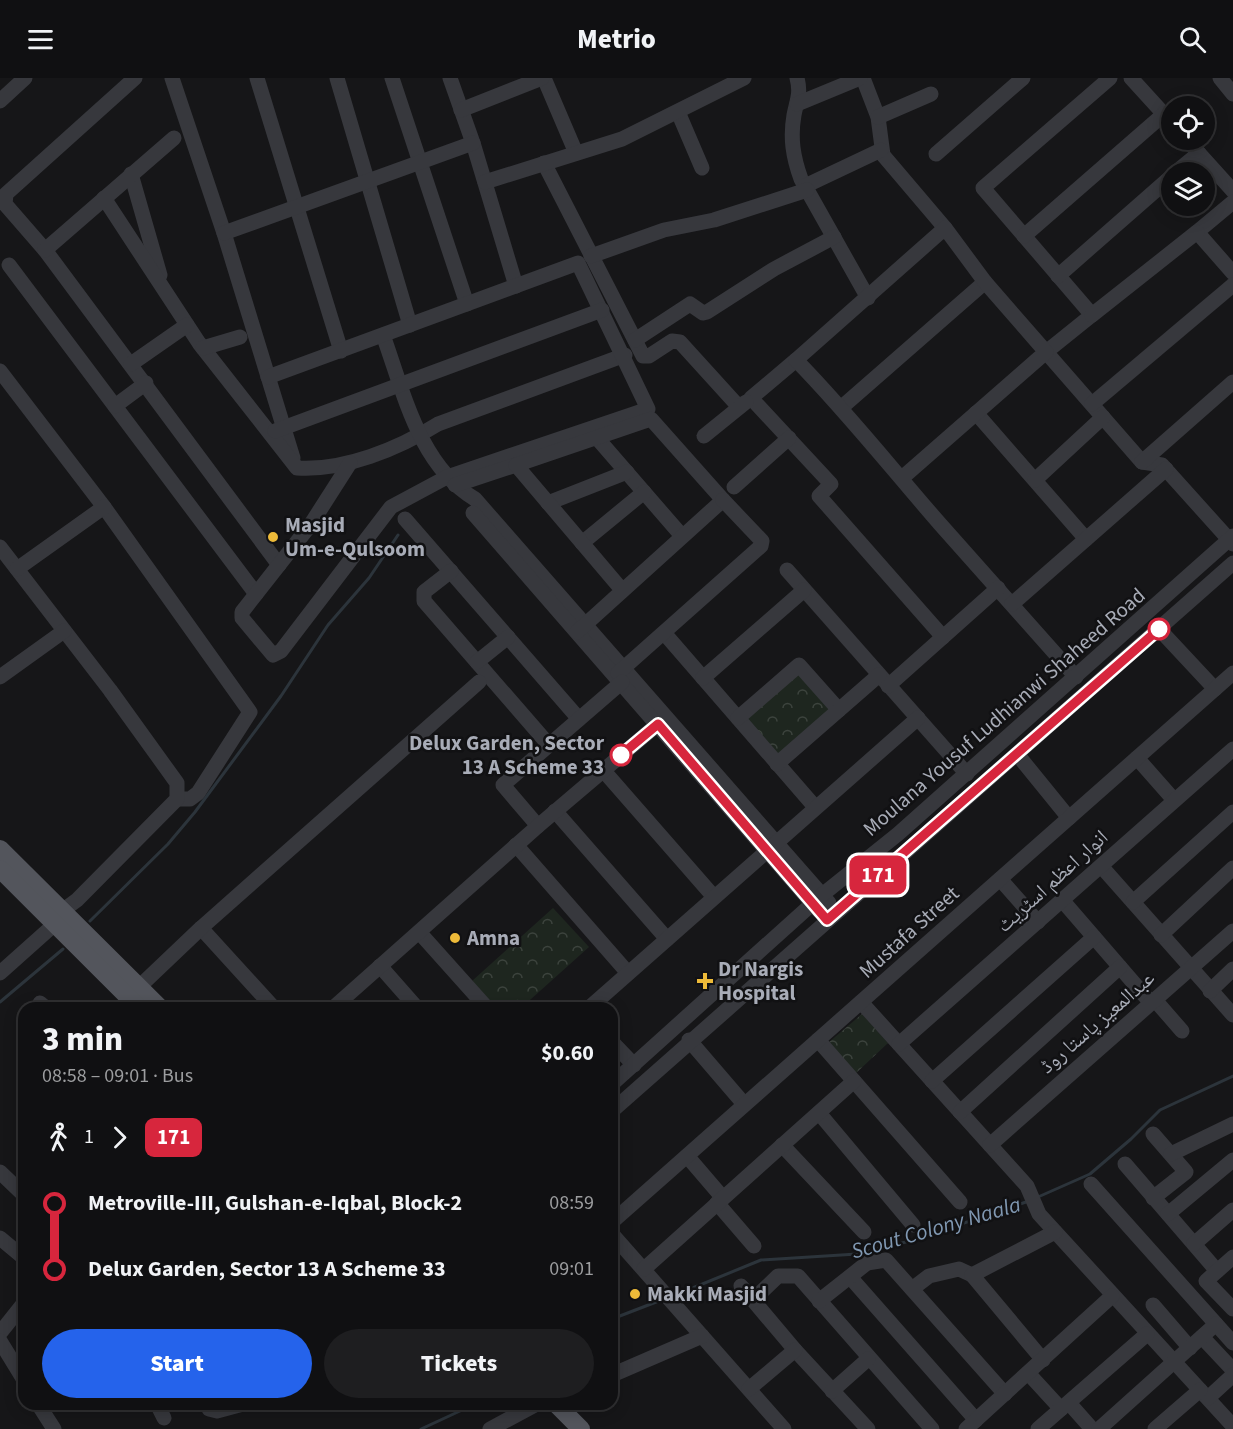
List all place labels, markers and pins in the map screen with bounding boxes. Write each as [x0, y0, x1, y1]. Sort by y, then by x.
place label: Masjid Um-e-Qulsoom [285, 510, 425, 564]
marker: Masjid Um-e-Qulsoom [266, 530, 280, 544]
unlabelled marker [1148, 618, 1170, 640]
place label: Delux Garden, Sector 13 A Scheme 33 [409, 728, 605, 782]
marker: Delux Garden, Sector 13 A Scheme 33 [610, 744, 632, 766]
place label: Amna [466, 923, 520, 953]
marker: Amna [448, 931, 462, 945]
place label: Dr Nargis Hospital [718, 954, 803, 1008]
marker: Dr Nargis Hospital [696, 972, 714, 990]
place label: Makki Masjid [647, 1279, 767, 1309]
marker: Makki Masjid [628, 1287, 642, 1301]

